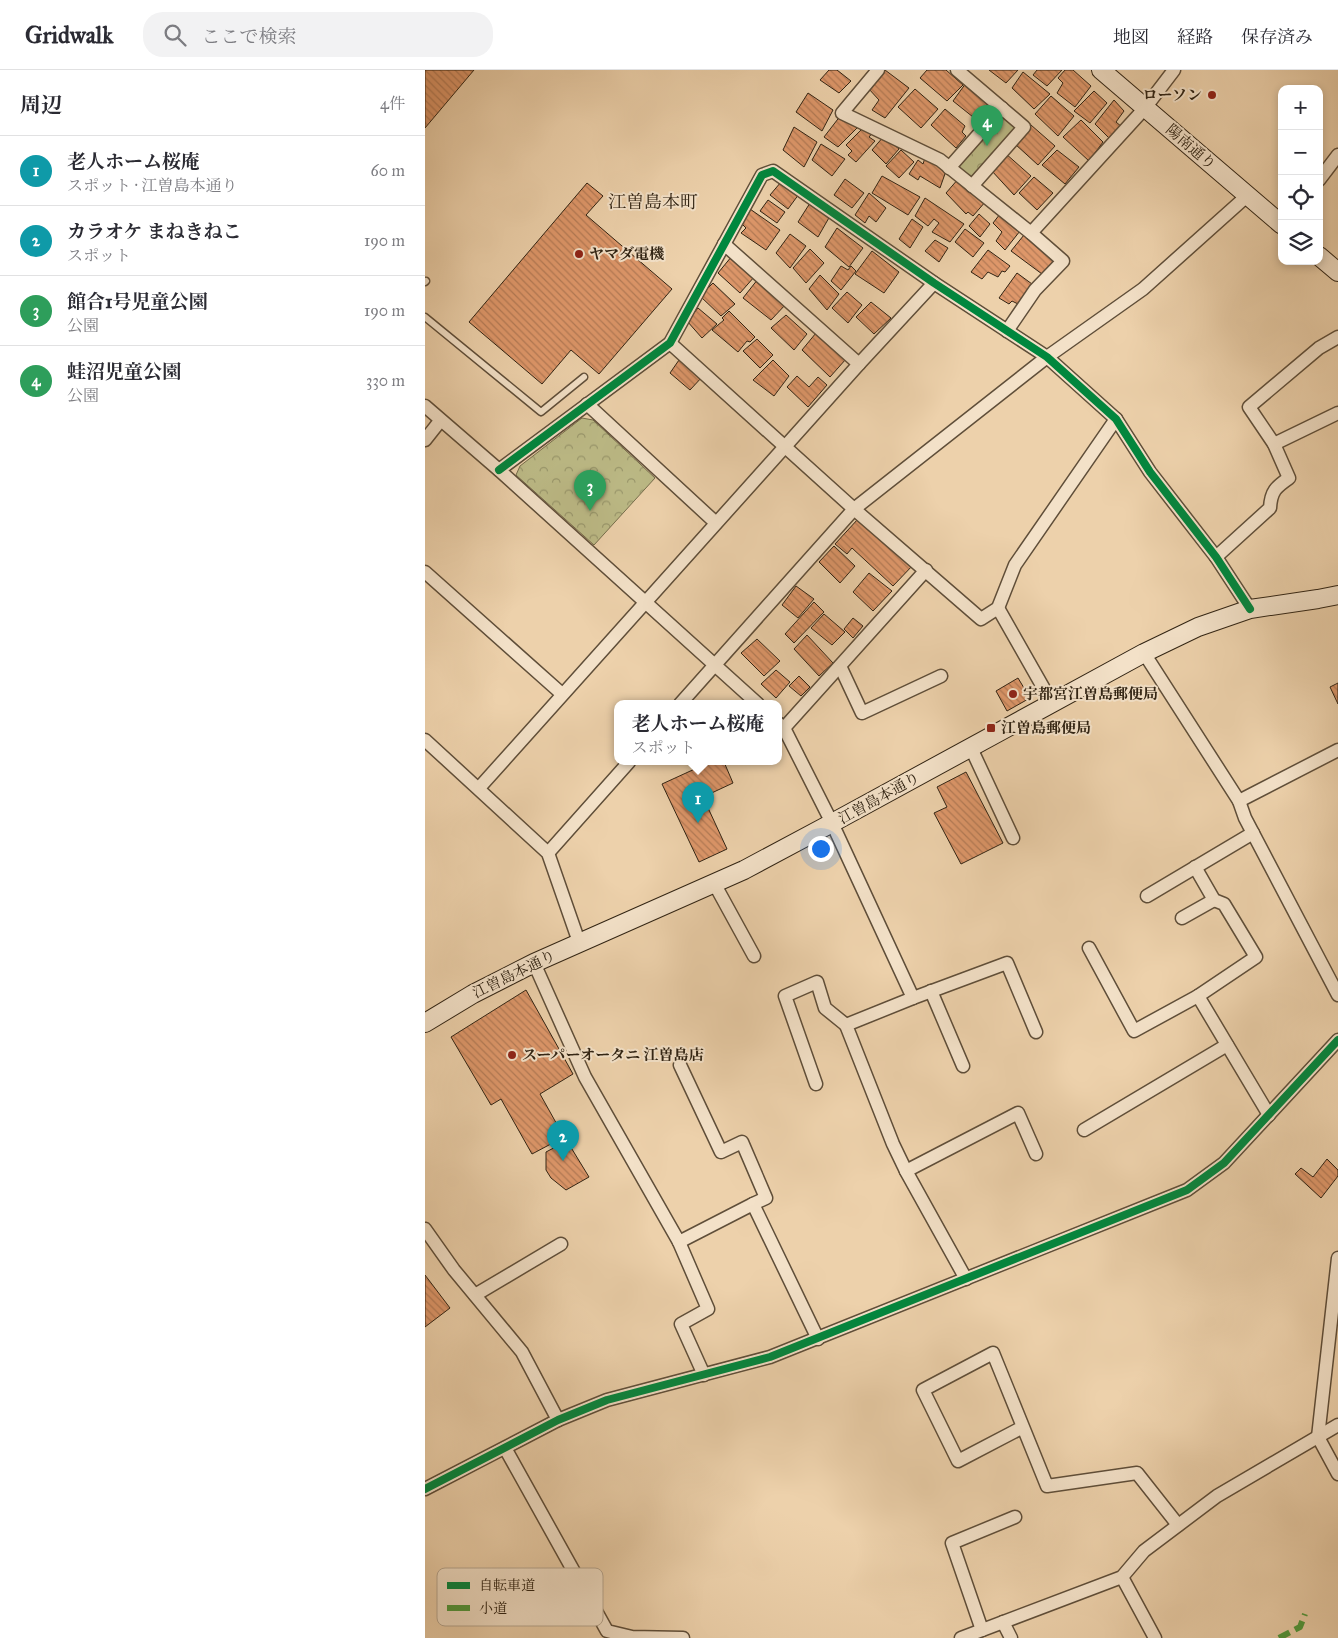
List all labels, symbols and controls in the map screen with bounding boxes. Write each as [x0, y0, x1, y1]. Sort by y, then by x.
search box [143, 12, 493, 57]
text: Gridwalk [25, 20, 113, 50]
icon: search [161, 21, 189, 49]
text: ここで検索 [201, 25, 296, 48]
text: 地図 [1113, 26, 1149, 48]
text: 経路 [1177, 26, 1213, 48]
text: 保存済み [1241, 26, 1313, 48]
map controls [1278, 85, 1323, 265]
button: + [1278, 85, 1323, 130]
place label: ローソン [1143, 86, 1202, 104]
marker: ローソン [1206, 89, 1218, 101]
text: 周辺 [20, 92, 62, 118]
text: 4件 [380, 94, 405, 113]
pin: 4 [971, 105, 1003, 146]
street label: 陽南通り [1162, 121, 1220, 173]
button: − [1278, 130, 1323, 175]
text: 老人ホーム桜庵 [67, 150, 200, 173]
text: 1 [33, 161, 39, 180]
text: 60 m [371, 161, 405, 180]
button: locate [1278, 175, 1323, 220]
text: スポット · 江曽島本通り [67, 176, 237, 195]
district label: 江曽島本町 [608, 191, 698, 213]
text: カラオケ まねきねこ [67, 220, 242, 243]
button: layers [1278, 220, 1323, 265]
text: 2 [32, 231, 40, 250]
text: 190 m [364, 231, 405, 250]
place label: ヤマダ電機 [589, 245, 664, 263]
text: スポット [67, 246, 131, 265]
marker: ヤマダ電機 [573, 248, 585, 260]
text: 館合1号児童公園 [67, 290, 208, 313]
text: 3 [33, 301, 39, 320]
text: 190 m [364, 301, 405, 320]
text: 公園 [67, 316, 99, 335]
text: 蛙沼児童公園 [67, 360, 181, 383]
text: 4 [32, 371, 40, 390]
text: 330 m [366, 371, 405, 390]
text: 公園 [67, 386, 99, 405]
pin: 3 [574, 470, 606, 511]
place label: 宇都宮江曽島郵便局 [1023, 685, 1158, 703]
marker: 宇都宮江曽島郵便局 [1007, 688, 1019, 700]
popup [614, 700, 782, 765]
text: 老人ホーム桜庵 [631, 712, 765, 735]
place label: 江曽島郵便局 [1001, 719, 1091, 737]
marker: 江曽島郵便局 [985, 722, 997, 734]
text: スポット [631, 738, 696, 757]
street label: 江曽島本通り [835, 768, 923, 828]
pin: 1 [682, 782, 714, 823]
your location [808, 836, 834, 862]
street label: 江曽島本通り [470, 946, 558, 1002]
place label: スーパーオータニ 江曽島店 [522, 1046, 703, 1064]
marker: スーパーオータニ 江曽島店 [506, 1049, 518, 1061]
pin: 2 [547, 1120, 579, 1161]
legend [437, 1568, 603, 1626]
text: 自転車道 [479, 1577, 535, 1594]
text: 小道 [479, 1600, 507, 1617]

